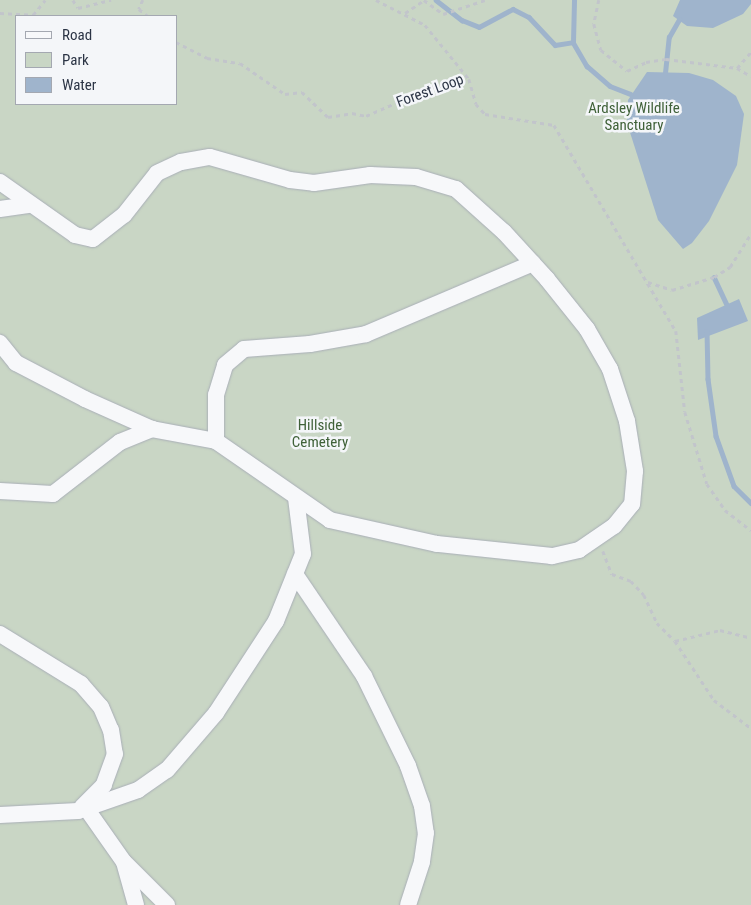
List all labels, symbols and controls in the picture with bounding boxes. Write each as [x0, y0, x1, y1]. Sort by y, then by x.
legend [15, 15, 178, 105]
text: Road [62, 26, 92, 44]
text: Park [62, 51, 89, 69]
street label: Forest Loop [394, 71, 466, 111]
text: Water [62, 76, 96, 94]
park label: Ardsley Wildlife Sanctuary [588, 99, 680, 134]
park label: Hillside Cemetery [292, 416, 348, 451]

